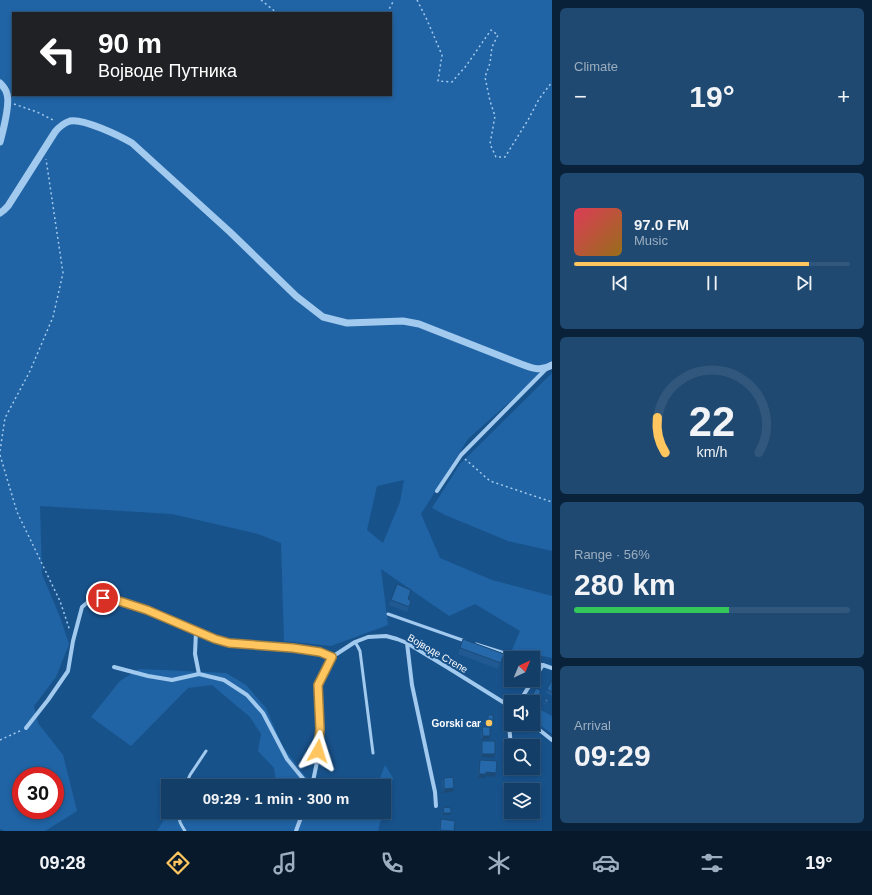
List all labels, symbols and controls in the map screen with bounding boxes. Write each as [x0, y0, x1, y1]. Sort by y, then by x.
icon: left [32, 28, 84, 80]
text: 90 m [98, 28, 162, 59]
text: Climate [574, 59, 618, 74]
text: Војводе Путника [98, 61, 237, 81]
text: 19° [689, 80, 735, 113]
text: − [574, 84, 587, 109]
text: + [837, 84, 850, 109]
text: 97.0 FM [634, 216, 689, 233]
text: Music [634, 233, 668, 248]
icon: previous [609, 272, 631, 294]
icon: pause [701, 272, 723, 294]
icon: next [793, 272, 815, 294]
text: 22 [689, 398, 735, 445]
text: km/h [697, 444, 728, 460]
text: Range · 56% [574, 547, 650, 562]
text: 280 km [574, 568, 676, 601]
pin [86, 581, 120, 615]
icon: arrive [92, 587, 114, 609]
street label: Војводе Степе [406, 632, 470, 675]
north arrow [504, 651, 540, 687]
map controls [504, 651, 540, 819]
button: sound [504, 695, 540, 731]
place label: Gorski car [432, 718, 481, 729]
marker: Gorski car [484, 718, 494, 728]
text: Arrival [574, 718, 611, 733]
position arrow [297, 730, 339, 772]
button: search [504, 739, 540, 775]
text: 09:29 [574, 739, 651, 772]
speed limit sign: 30 [12, 767, 64, 819]
button: layers [504, 783, 540, 819]
text: 09:29 · 1 min · 300 m [203, 790, 349, 807]
icon: directions [164, 849, 192, 877]
icon: music [271, 849, 299, 877]
icon: phone [378, 849, 406, 877]
icon: climate [485, 849, 513, 877]
icon: car [592, 849, 620, 877]
icon: filters [698, 849, 726, 877]
text: 09:28 [39, 853, 85, 873]
text: 19° [805, 853, 832, 873]

